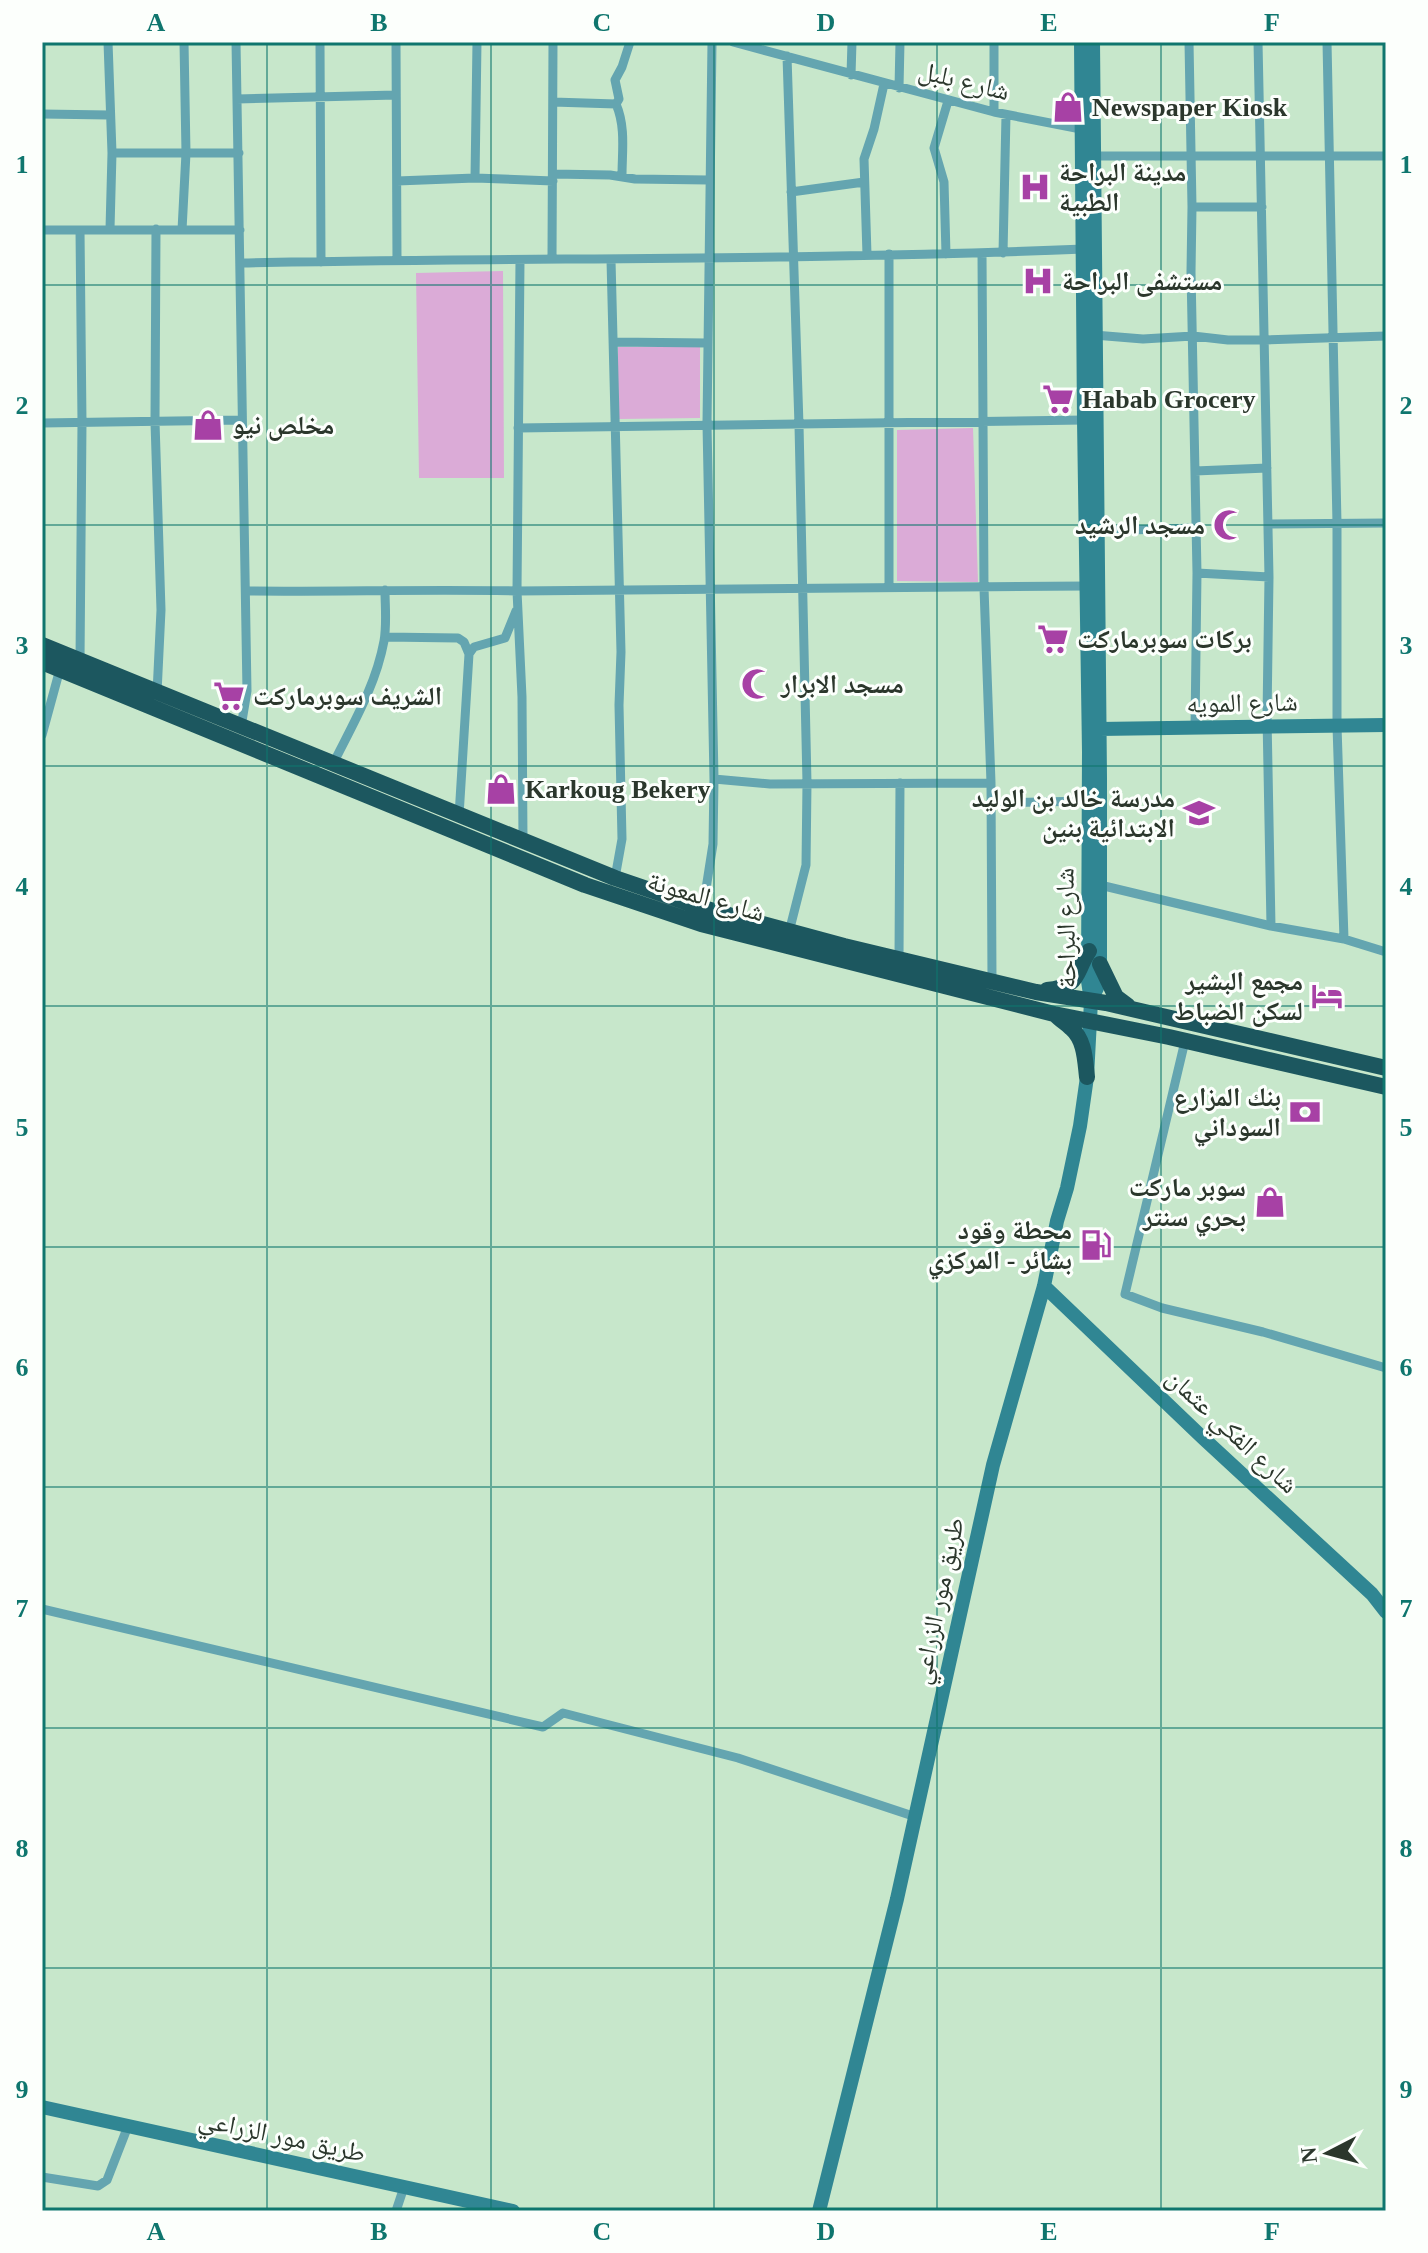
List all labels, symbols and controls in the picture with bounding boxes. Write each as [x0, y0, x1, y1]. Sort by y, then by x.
text: A [147, 8, 166, 37]
text: B [370, 8, 388, 37]
text: C [593, 8, 611, 37]
text: D [817, 8, 835, 37]
text: E [1040, 8, 1058, 37]
text: F [1264, 8, 1280, 37]
street label: شارع بلبل [915, 56, 1012, 107]
shop icon: Newspaper Kiosk [1051, 90, 1085, 124]
place label: Newspaper Kiosk [1092, 93, 1288, 122]
text: 1 [16, 150, 29, 179]
text: 1 [1400, 150, 1413, 179]
place label: مدينة البراحة الطبية [1059, 158, 1186, 217]
hospital icon: مدينة البراحة الطبية [1018, 170, 1052, 204]
hospital icon: مستشفى البراحة [1021, 264, 1055, 298]
place label: مستشفى البراحة [1062, 267, 1222, 297]
supermarket icon: Habab Grocery [1041, 382, 1075, 416]
place label: Habab Grocery [1082, 385, 1256, 414]
text: 2 [16, 391, 29, 420]
text: 2 [1400, 391, 1413, 420]
shop icon: مخلص نيو [191, 408, 225, 442]
place label: مخلص نيو [232, 411, 334, 441]
mosque icon: مسجد الرشيد [1212, 508, 1246, 542]
place label: مسجد الرشيد [1075, 511, 1205, 540]
supermarket icon: بركات سوبرماركت [1036, 622, 1070, 656]
place label: بركات سوبرماركت [1077, 625, 1252, 654]
text: 3 [16, 631, 29, 660]
text: 3 [1400, 631, 1413, 660]
mosque icon: مسجد الابرار [740, 667, 774, 701]
place label: مسجد الابرار [780, 670, 904, 699]
supermarket icon: الشريف سوبرماركت [212, 679, 246, 713]
place label: الشريف سوبرماركت [253, 682, 442, 711]
street label: شارع المويه [1186, 688, 1298, 719]
shop icon: Karkoug Bekery [484, 772, 518, 806]
place label: Karkoug Bekery [525, 775, 711, 804]
place label: مدرسة خالد بن الوليد الابتدائية بنين [972, 784, 1175, 844]
school or university icon: مدرسة خالد بن الوليد الابتدائية بنين [1182, 796, 1216, 830]
street label: شارع المعونة [644, 866, 768, 928]
street label: شارع البراحة [1050, 868, 1083, 988]
text: 4 [16, 872, 29, 901]
text: 4 [1400, 872, 1413, 901]
place label: مجمع البشير لسكن الضباط [1174, 967, 1303, 1027]
hotel icon: مجمع البشير لسكن الضباط [1310, 979, 1344, 1013]
place label: بنك المزارع السوداني [1173, 1083, 1281, 1147]
bank icon: بنك المزارع السوداني [1288, 1095, 1322, 1129]
text: 5 [16, 1113, 29, 1142]
text: 5 [1400, 1113, 1413, 1142]
place label: سوبر ماركت بحري سنتر [1129, 1173, 1246, 1237]
shop icon: سوبر ماركت بحري سنتر [1253, 1185, 1287, 1219]
place label: محطة وقود بشائر - المركزي [928, 1216, 1072, 1280]
fuel station icon: محطة وقود بشائر - المركزي [1079, 1228, 1113, 1262]
text: 6 [16, 1353, 29, 1382]
text: 6 [1400, 1353, 1413, 1382]
street label: شارع الفكي عثمان [1156, 1363, 1304, 1503]
street label: طريق مور الزراعي [906, 1515, 975, 1688]
text: 7 [16, 1594, 29, 1623]
text: 7 [1400, 1594, 1413, 1623]
text: 8 [16, 1834, 29, 1863]
text: 8 [1400, 1834, 1413, 1863]
text: 9 [16, 2075, 29, 2104]
text: 9 [1400, 2075, 1413, 2104]
street label: طريق مور الزراعي [195, 2104, 368, 2173]
north arrow [1288, 2113, 1368, 2193]
text: N [1295, 2146, 1322, 2164]
text: A [147, 2217, 166, 2246]
text: B [370, 2217, 388, 2246]
text: C [593, 2217, 611, 2246]
text: D [817, 2217, 835, 2246]
text: E [1040, 2217, 1058, 2246]
text: F [1264, 2217, 1280, 2246]

